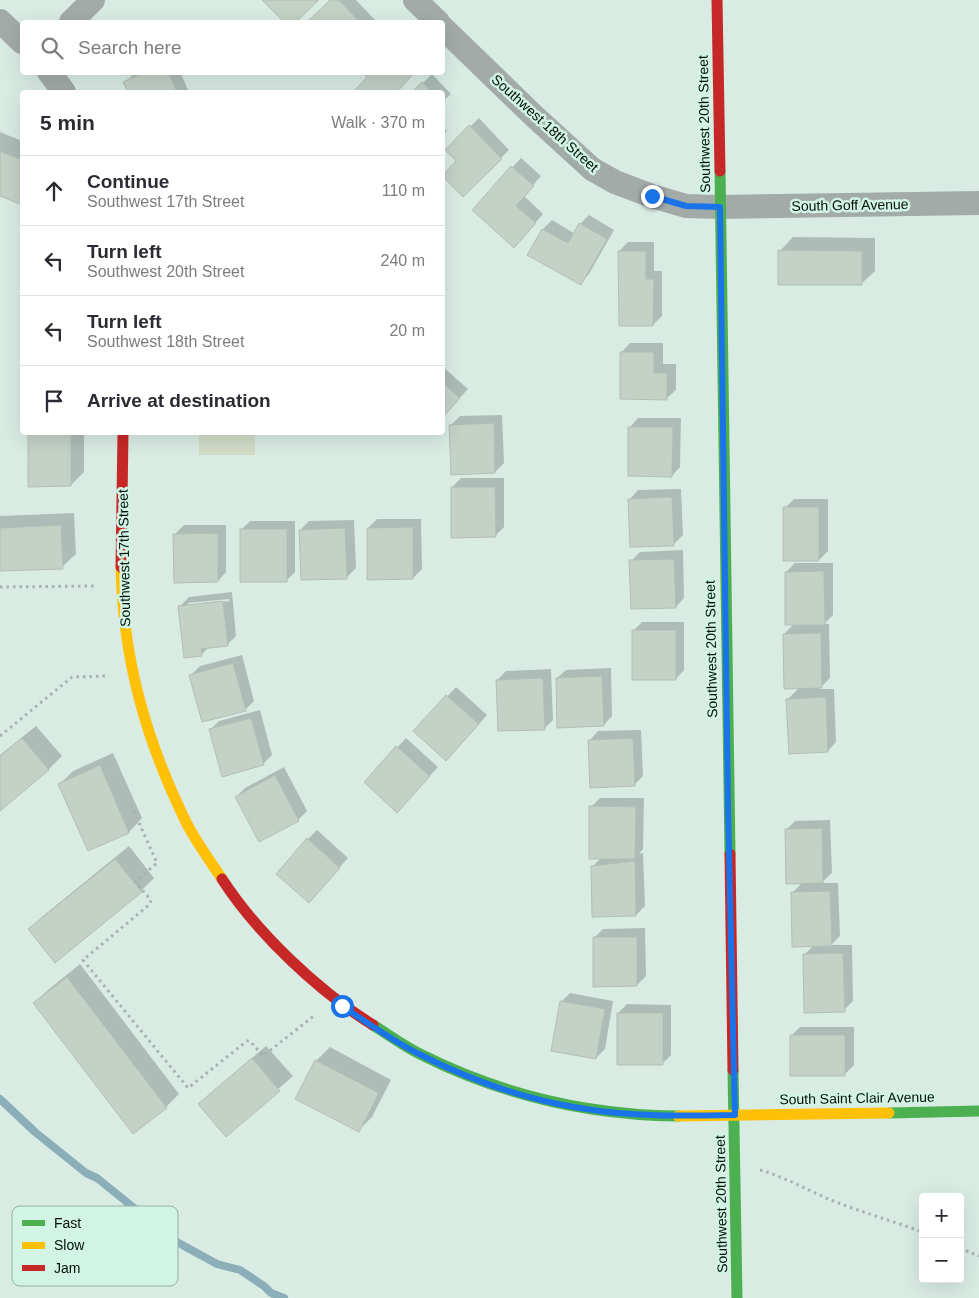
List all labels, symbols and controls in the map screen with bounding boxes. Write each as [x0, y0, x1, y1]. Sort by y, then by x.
search box [20, 20, 445, 75]
icon: search [38, 34, 66, 62]
text: Search here [78, 37, 182, 58]
street label: Southwest 20th Street [695, 55, 713, 193]
street label: Southwest 18th Street [488, 71, 602, 175]
text: 5 min [40, 111, 95, 134]
text: Walk · 370 m [331, 114, 425, 131]
text: Continue [87, 171, 169, 192]
icon: ahead [40, 177, 68, 205]
text: 110 m [382, 182, 425, 199]
route end [641, 185, 664, 208]
text: Southwest 17th Street [87, 193, 244, 210]
street label: South Goff Avenue [791, 196, 909, 214]
text: Turn left [87, 241, 162, 262]
icon: left [40, 247, 68, 275]
text: 240 m [381, 252, 425, 269]
text: Southwest 20th Street [87, 263, 244, 280]
text: Turn left [87, 311, 162, 332]
icon: left [40, 317, 68, 345]
text: 20 m [389, 322, 425, 339]
text: Southwest 18th Street [87, 333, 244, 350]
icon: arrive [40, 387, 68, 415]
text: Arrive at destination [87, 390, 271, 411]
street label: Southwest 17th Street [115, 489, 133, 627]
street label: Southwest 20th Street [702, 580, 720, 718]
route start [331, 995, 354, 1018]
street label: South Saint Clair Avenue [779, 1089, 935, 1107]
street label: Southwest 20th Street [712, 1135, 730, 1273]
map controls [919, 1193, 964, 1283]
button: + [919, 1193, 964, 1238]
legend [12, 1206, 178, 1286]
text: Fast [54, 1215, 81, 1231]
text: Slow [54, 1237, 85, 1253]
button: − [919, 1238, 964, 1283]
text: Jam [54, 1260, 80, 1276]

